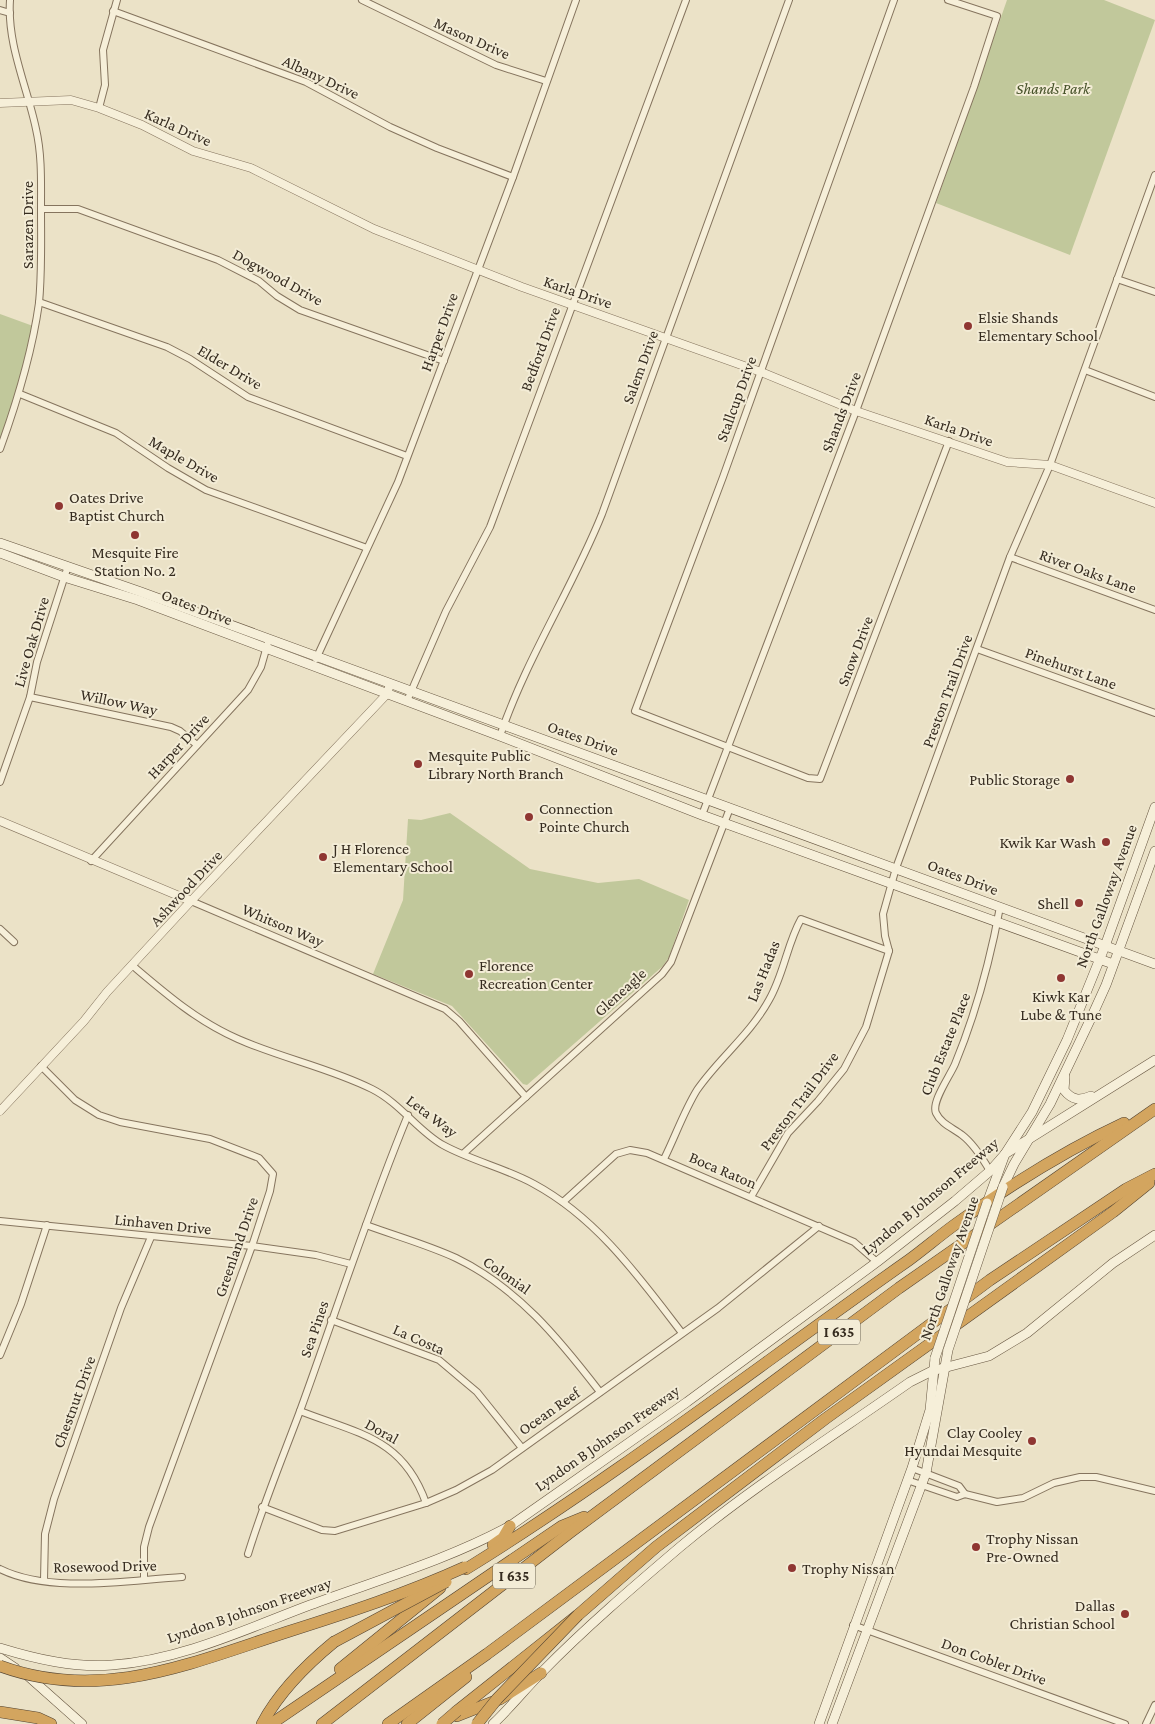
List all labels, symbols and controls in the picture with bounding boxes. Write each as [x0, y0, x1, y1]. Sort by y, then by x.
street label: Mason Drive [431, 14, 513, 62]
street label: Albany Drive [280, 52, 362, 103]
park label: Shands Park [1016, 80, 1091, 97]
street label: Karla Drive [142, 105, 214, 149]
street label: Sarazen Drive [19, 181, 36, 269]
street label: Dogwood Drive [230, 245, 326, 310]
street label: Karla Drive [541, 272, 615, 312]
street label: Harper Drive [417, 290, 462, 374]
street label: Bedford Drive [517, 305, 563, 393]
place label: Elsie Shands Elementary School [978, 309, 1098, 345]
marker: Elsie Shands Elementary School [962, 320, 974, 332]
street label: Salem Drive [619, 328, 661, 406]
street label: Elder Drive [195, 341, 265, 393]
street label: Stallcup Drive [713, 354, 760, 444]
street label: Shands Drive [818, 369, 864, 455]
street label: Karla Drive [922, 410, 996, 450]
street label: Maple Drive [145, 432, 222, 487]
place label: Oates Drive Baptist Church [69, 489, 165, 525]
marker: Oates Drive Baptist Church [53, 500, 65, 512]
marker: Mesquite Fire Station No. 2 [129, 529, 141, 541]
place label: Mesquite Fire Station No. 2 [91, 544, 179, 579]
street label: River Oaks Lane [1037, 546, 1139, 596]
street label: Oates Drive [159, 586, 235, 628]
street label: Live Oak Drive [10, 595, 52, 689]
street label: Snow Drive [834, 614, 876, 688]
street label: Preston Trail Drive [919, 632, 975, 750]
street label: Pinehurst Lane [1023, 644, 1119, 692]
street label: Willow Way [79, 686, 160, 720]
street label: Harper Drive [144, 710, 213, 783]
street label: Oates Drive [545, 717, 621, 759]
place label: Mesquite Public Library North Branch [428, 747, 564, 783]
marker: Mesquite Public Library North Branch [412, 758, 424, 770]
place label: Public Storage [969, 771, 1060, 789]
marker: Public Storage [1064, 773, 1076, 785]
place label: Connection Pointe Church [539, 800, 630, 835]
marker: Connection Pointe Church [523, 811, 535, 823]
street label: North Galloway Avenue [1072, 822, 1141, 970]
place label: Kwik Kar Wash [999, 834, 1096, 851]
marker: Kwik Kar Wash [1100, 836, 1112, 848]
place label: J H Florence Elementary School [331, 840, 453, 876]
street label: Ashwood Drive [146, 846, 226, 930]
marker: J H Florence Elementary School [317, 851, 329, 863]
street label: Oates Drive [925, 856, 1001, 898]
place label: Shell [1037, 895, 1069, 912]
marker: Shell [1073, 897, 1085, 909]
street label: Whitson Way [239, 900, 327, 951]
street label: Las Hadas [743, 938, 783, 1004]
place label: Florence Recreation Center [479, 957, 593, 992]
street label: Gleneagle [591, 964, 650, 1020]
marker: Florence Recreation Center [463, 968, 475, 980]
marker: Kiwk Kar Lube & Tune [1055, 972, 1067, 984]
place label: Kiwk Kar Lube & Tune [1020, 988, 1102, 1023]
street label: Club Estate Place [917, 990, 973, 1098]
street label: Preston Trail Drive [756, 1048, 842, 1154]
street label: Leta Way [403, 1091, 461, 1142]
street label: Lyndon B Johnson Freeway [858, 1134, 1003, 1259]
street label: Boca Raton [687, 1148, 760, 1192]
street label: North Galloway Avenue [916, 1194, 983, 1343]
street label: Greenland Drive [211, 1195, 261, 1299]
street label: Linhaven Drive [114, 1210, 212, 1238]
street label: Colonial [480, 1253, 534, 1297]
street label: Sea Pines [296, 1298, 332, 1360]
street label: La Costa [391, 1320, 448, 1358]
road number: I 635 [818, 1320, 860, 1344]
street label: Chestnut Drive [49, 1354, 99, 1450]
street label: Lyndon B Johnson Freeway [531, 1381, 684, 1495]
street label: Ocean Reef [515, 1383, 584, 1438]
street label: Doral [362, 1415, 402, 1447]
place label: Clay Cooley Hyundai Mesquite [904, 1424, 1023, 1460]
marker: Clay Cooley Hyundai Mesquite [1026, 1435, 1038, 1447]
place label: Trophy Nissan Pre-Owned [986, 1530, 1079, 1565]
marker: Trophy Nissan Pre-Owned [970, 1541, 982, 1553]
street label: Rosewood Drive [53, 1557, 157, 1575]
place label: Trophy Nissan [802, 1560, 895, 1578]
marker: Trophy Nissan [786, 1562, 798, 1574]
road number: I 635 [493, 1564, 535, 1588]
street label: Lyndon B Johnson Freeway [165, 1574, 334, 1647]
place label: Dallas Christian School [1010, 1597, 1115, 1632]
marker: Dallas Christian School [1119, 1608, 1131, 1620]
street label: Don Cobler Drive [939, 1634, 1049, 1688]

